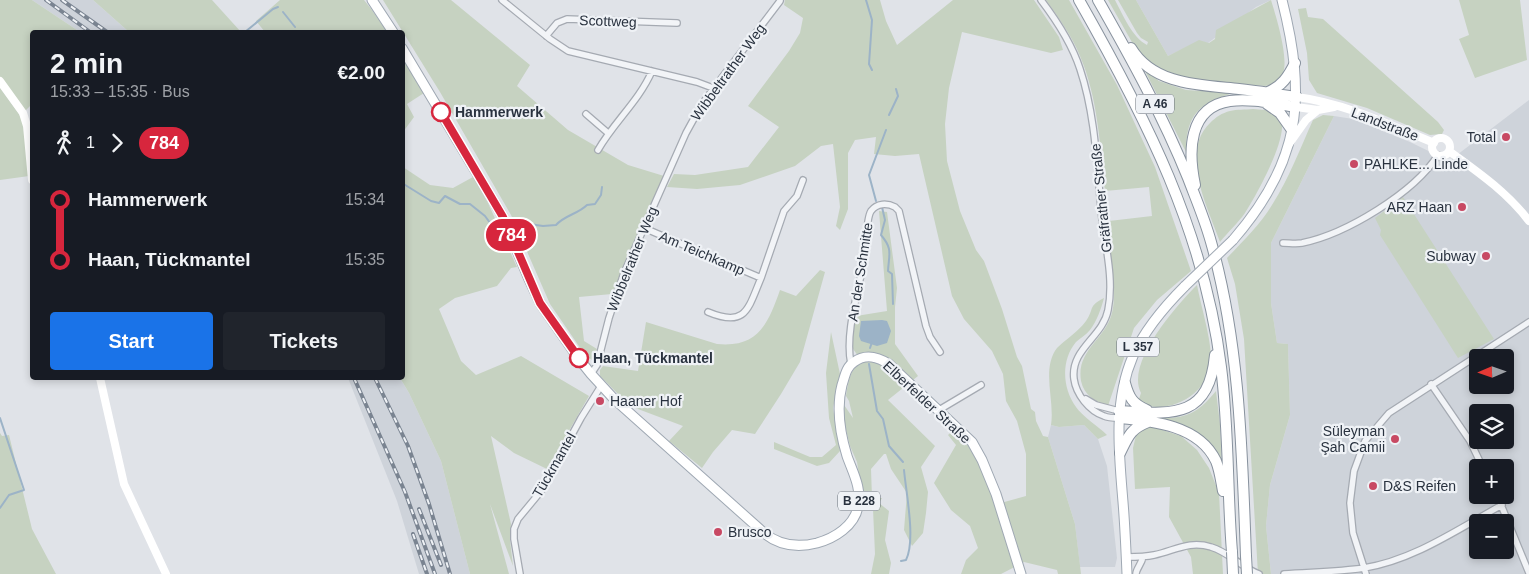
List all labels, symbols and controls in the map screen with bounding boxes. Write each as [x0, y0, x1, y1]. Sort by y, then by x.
street label: Scottweg [579, 12, 637, 30]
street label: Wibbeltrather Weg [688, 21, 768, 123]
text: 2 min [50, 48, 123, 79]
text: €2.00 [337, 62, 385, 83]
text: 15:33 – 15:35 · Bus [50, 83, 190, 100]
road number: A 46 [1136, 95, 1174, 114]
marker: Hammerwerk [431, 102, 451, 122]
place label: Hammerwerk [455, 104, 543, 120]
street label: Landstraße [1349, 104, 1421, 144]
icon: walk [50, 129, 78, 157]
icon: forward [103, 129, 131, 157]
place label: Total [1466, 129, 1496, 145]
marker: Total [1500, 131, 1512, 143]
text: 784 [149, 133, 179, 153]
text: 1 [86, 134, 95, 151]
street label: Gräfrather Straße [1087, 142, 1115, 253]
place label: PAHLKE... Linde [1364, 156, 1468, 172]
marker: PAHLKE... Linde [1348, 158, 1360, 170]
text: Hammerwerk [88, 189, 207, 210]
text: 15:34 [345, 191, 385, 208]
place label: ARZ Haan [1387, 199, 1452, 215]
marker: ARZ Haan [1456, 201, 1468, 213]
street label: Wibbelrather Weg [604, 204, 660, 314]
line badge: 784 [482, 219, 540, 251]
street label: An der Schmitte [844, 221, 876, 322]
text: 784 [496, 225, 526, 245]
street label: Am Teichkamp [657, 228, 747, 278]
place label: Subway [1426, 248, 1476, 264]
text: Haan, Tückmantel [88, 249, 251, 270]
marker: Subway [1480, 250, 1492, 262]
text: 15:35 [345, 251, 385, 268]
button: Start [50, 312, 213, 370]
button: Tickets [223, 312, 385, 370]
road number: L 357 [1117, 338, 1159, 357]
marker: Haan, Tückmantel [569, 348, 589, 368]
north arrow [1469, 349, 1514, 394]
map controls [1469, 349, 1514, 559]
place label: Haan, Tückmantel [593, 350, 713, 366]
street label: Elberfelder Straße [880, 357, 974, 447]
place label: Haaner Hof [610, 393, 682, 409]
marker: Haaner Hof [594, 395, 606, 407]
button: layers [1469, 404, 1514, 449]
place label: Süleyman Şah Camii [1320, 423, 1385, 455]
street label: Tückmantel [529, 430, 579, 500]
marker: Süleyman Şah Camii [1389, 433, 1401, 445]
button: + [1469, 459, 1514, 504]
place label: D&S Reifen [1383, 478, 1456, 494]
marker: D&S Reifen [1367, 480, 1379, 492]
road number: B 228 [838, 492, 880, 511]
button: − [1469, 514, 1514, 559]
place label: Brusco [728, 524, 772, 540]
marker: Brusco [712, 526, 724, 538]

